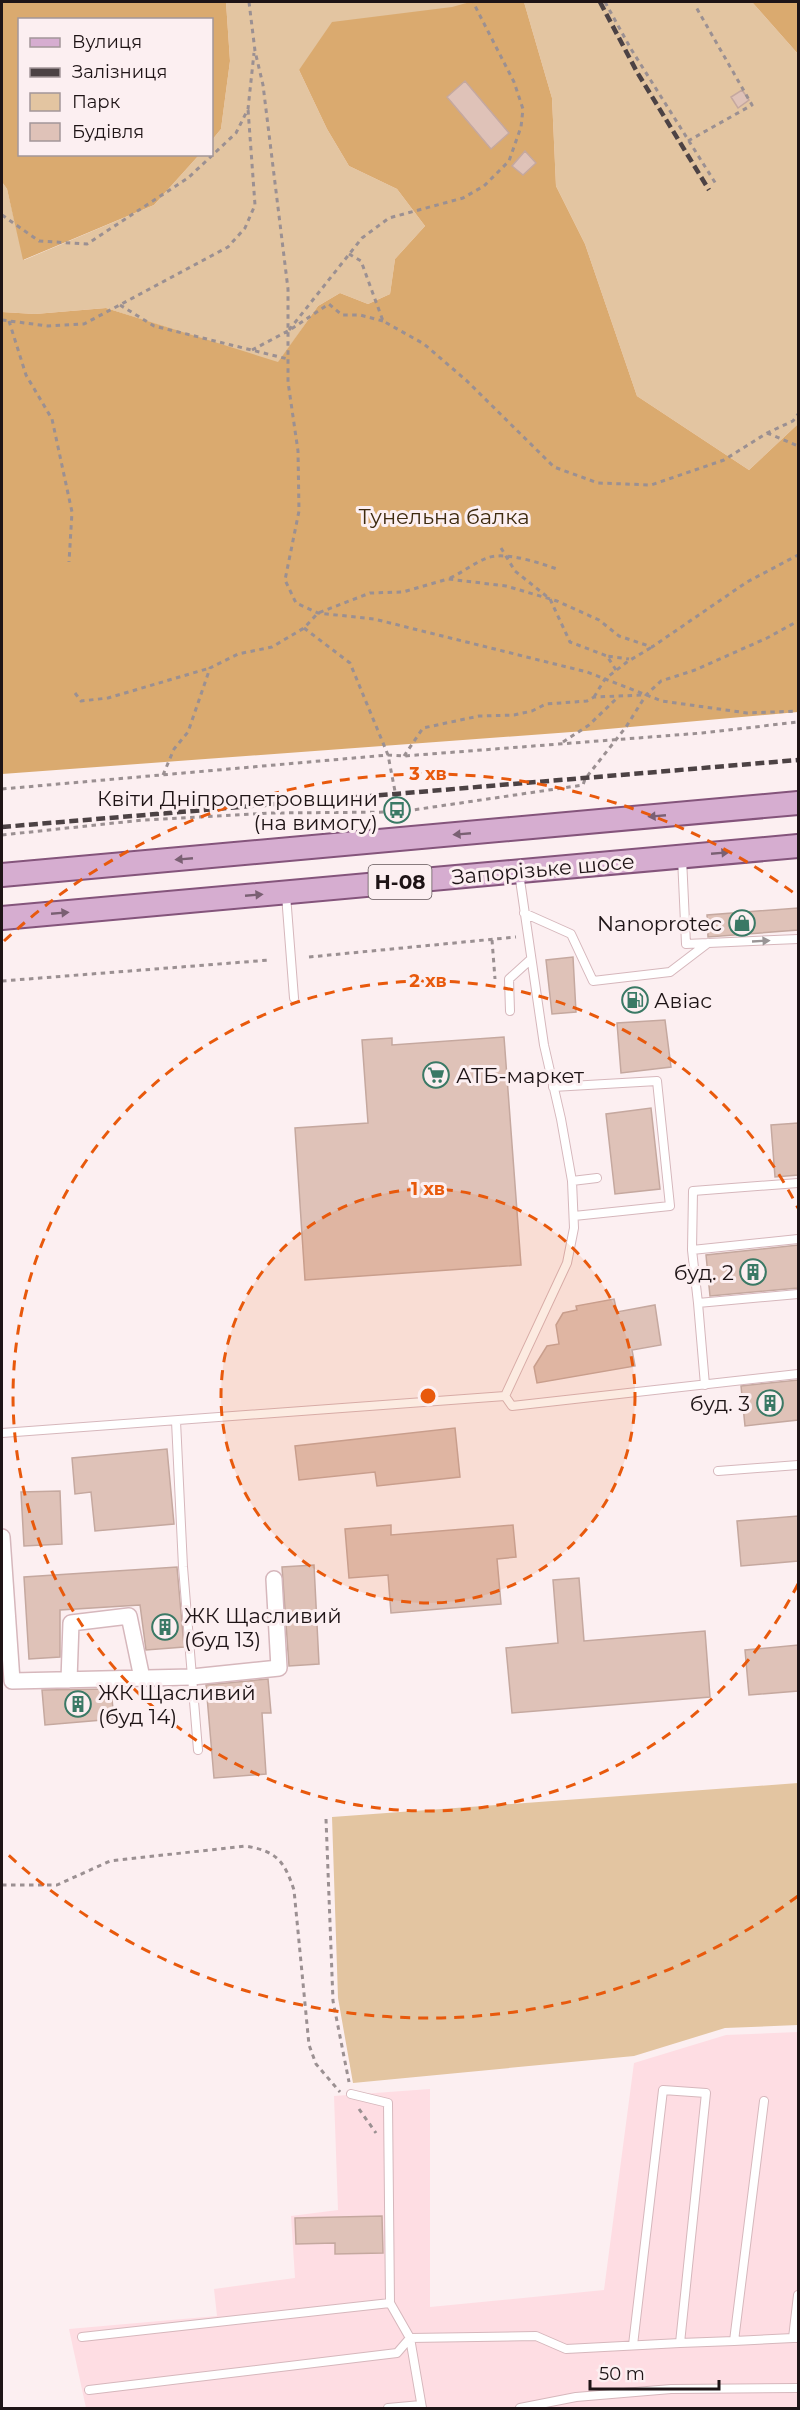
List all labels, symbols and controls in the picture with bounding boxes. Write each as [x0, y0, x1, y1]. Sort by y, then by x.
legend [18, 18, 213, 156]
text: Вулиця [72, 31, 142, 53]
text: Залізниця [72, 61, 167, 83]
text: Парк [72, 91, 121, 113]
text: Будівля [72, 121, 144, 143]
park label: Тунельна балка [359, 504, 529, 529]
text: 3 хв [408, 763, 447, 785]
place label: Квіти Дніпропетровщини (на вимогу) [97, 786, 378, 835]
bus stop icon: Квіти Дніпропетровщини (на вимогу) [382, 795, 412, 825]
one-way arrow [647, 812, 666, 821]
one-way arrow [453, 829, 472, 839]
one-way arrow [711, 848, 730, 858]
street label: Запорізьке шосе [450, 849, 636, 889]
one-way arrow [175, 854, 194, 863]
road number: Н-08 [368, 865, 432, 899]
one-way arrow [244, 890, 263, 900]
one-way arrow [50, 908, 69, 918]
shop icon: Nanoprotec [727, 908, 757, 938]
place label: Nanoprotec [597, 911, 722, 936]
one-way arrow [752, 936, 771, 945]
text: 2 хв [409, 970, 447, 992]
fuel station icon: Авіас [620, 985, 650, 1015]
place label: Авіас [654, 988, 712, 1013]
supermarket icon: АТБ-маркет [421, 1060, 451, 1090]
place label: АТБ-маркет [456, 1063, 584, 1088]
text: 1 хв [411, 1178, 445, 1200]
building icon: буд. 2 [738, 1257, 768, 1287]
place label: буд. 2 [674, 1260, 734, 1285]
centre of rings [418, 1386, 438, 1406]
building icon: буд. 3 [755, 1388, 785, 1418]
place label: буд. 3 [690, 1391, 750, 1416]
place label: ЖК Щасливий (буд 13) [184, 1603, 342, 1652]
building icon: ЖК Щасливий (буд 13) [150, 1612, 180, 1642]
place label: ЖК Щасливий (буд 14) [98, 1680, 256, 1729]
building icon: ЖК Щасливий (буд 14) [63, 1689, 93, 1719]
scale bar [590, 2353, 719, 2391]
text: 50 m [599, 2363, 645, 2385]

